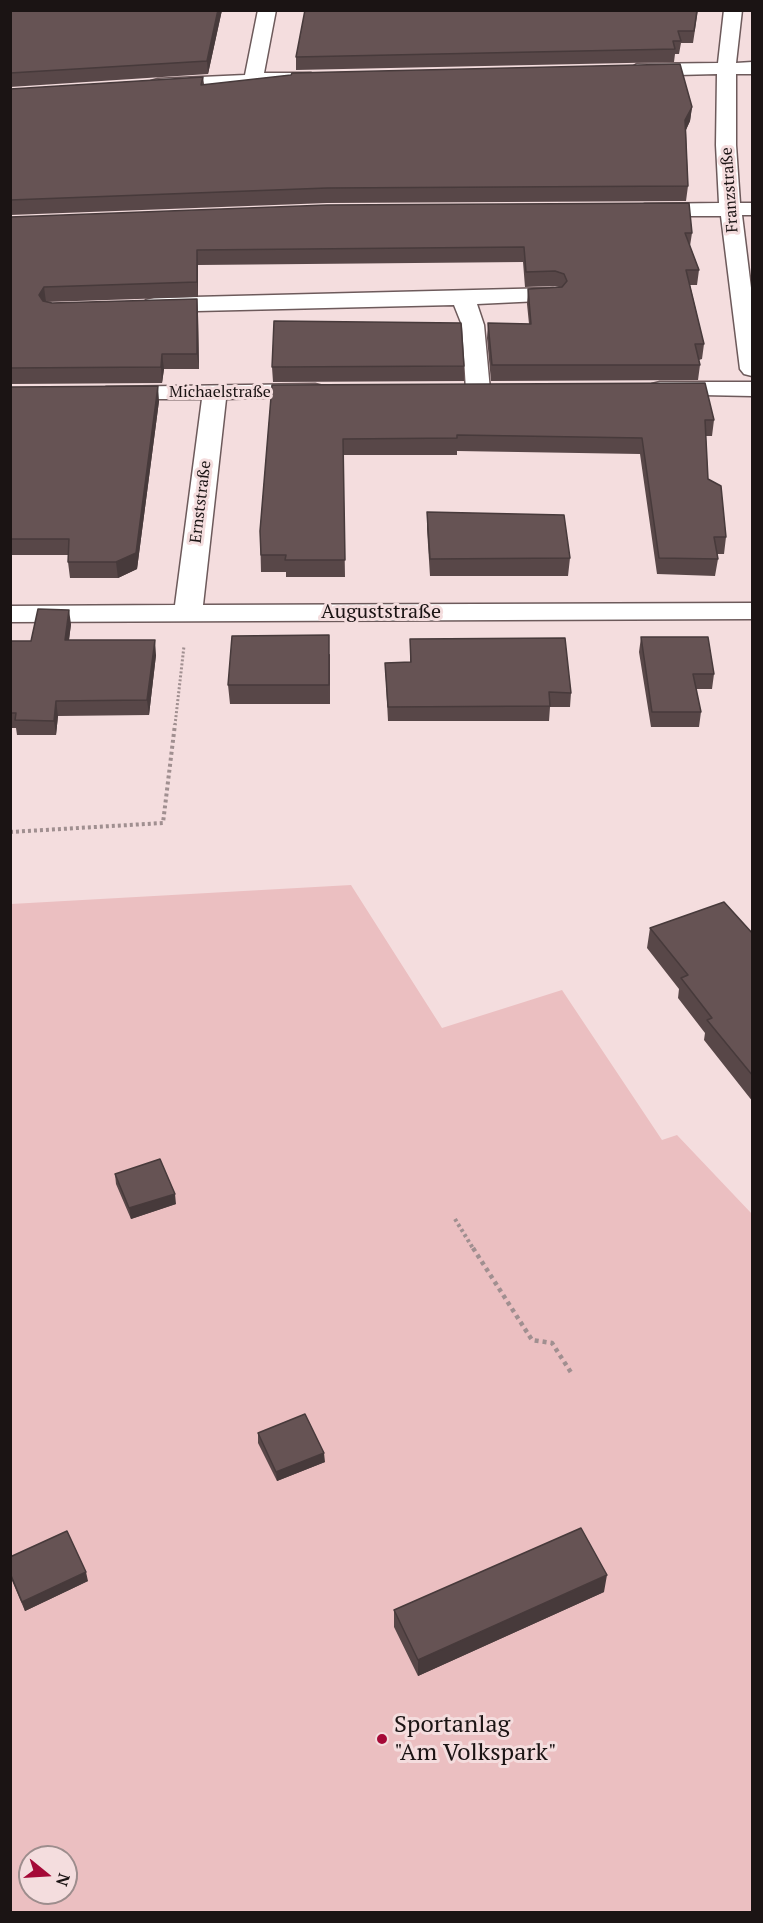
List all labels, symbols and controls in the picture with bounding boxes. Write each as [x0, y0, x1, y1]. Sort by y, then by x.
street label: Franzstraße [717, 147, 743, 233]
street label: Michaelstraße [169, 382, 271, 402]
street label: Ernststraße [186, 460, 216, 544]
street label: Auguststraße [321, 600, 441, 624]
place label: Sportanlag "Am Volkspark" [394, 1711, 557, 1767]
marker: Sportanlag "Am Volkspark" [375, 1732, 389, 1746]
north arrow [18, 1845, 78, 1905]
text: N [51, 1871, 76, 1889]

